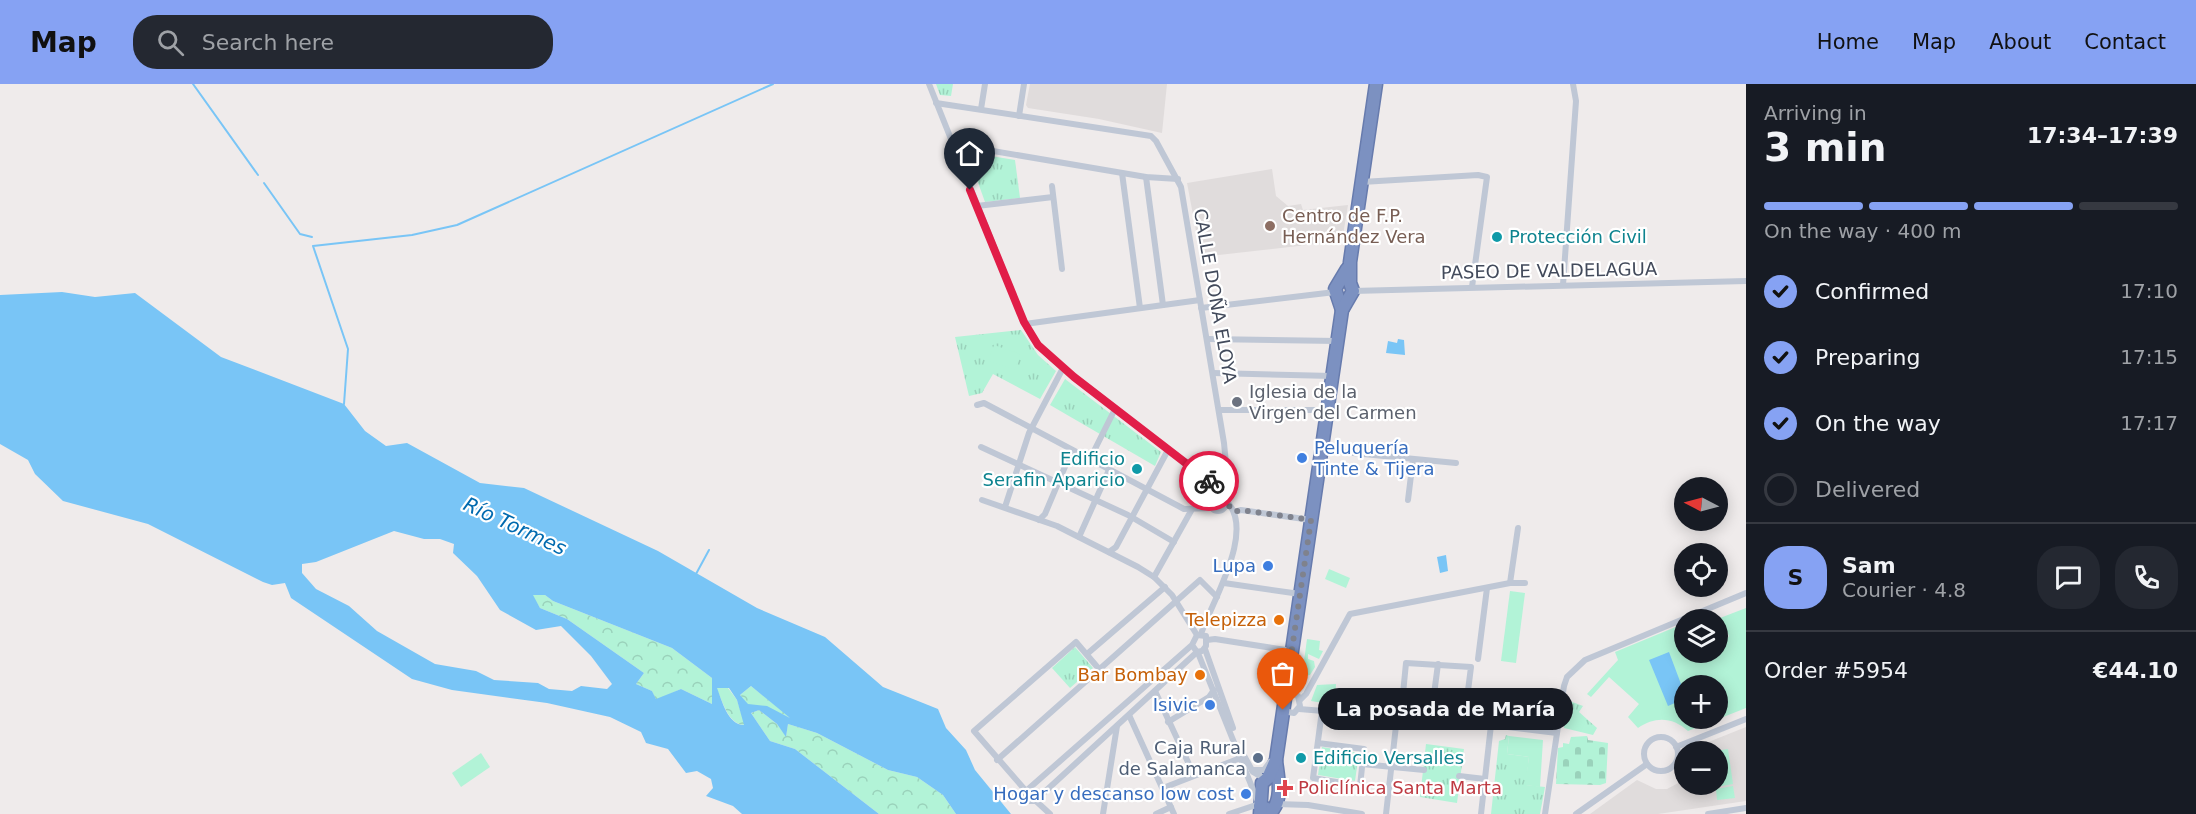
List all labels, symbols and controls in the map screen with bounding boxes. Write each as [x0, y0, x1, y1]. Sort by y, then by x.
search box [133, 15, 553, 69]
text: Map [30, 26, 97, 59]
icon: search [154, 26, 187, 59]
text: Search here [202, 30, 334, 55]
text: Home [1817, 30, 1879, 54]
text: Map [1912, 30, 1956, 54]
text: About [1989, 30, 2051, 54]
text: Contact [2084, 30, 2166, 54]
text: Arriving in [1764, 101, 1867, 125]
text: 17:34–17:39 [2027, 123, 2178, 148]
text: 3 min [1764, 125, 1886, 170]
pin [944, 128, 995, 190]
icon: home [953, 137, 986, 170]
place label: Centro de F.P. Hernández Vera [1282, 205, 1426, 247]
street label: CALLE DOÑA ELOYA [1190, 207, 1241, 386]
marker: Centro de F.P. Hernández Vera [1263, 219, 1277, 233]
text: On the way · 400 m [1764, 219, 1962, 243]
place label: Protección Civil [1509, 226, 1647, 247]
marker: Protección Civil [1490, 230, 1504, 244]
street label: PASEO DE VALDELAGUA [1441, 258, 1658, 283]
icon: check [1764, 275, 1797, 308]
text: Confirmed [1815, 279, 1929, 304]
text: 17:10 [2120, 279, 2178, 303]
icon: check [1764, 341, 1797, 374]
text: Preparing [1815, 345, 1921, 370]
text: 17:15 [2120, 345, 2178, 369]
place label: Iglesia de la Virgen del Carmen [1249, 381, 1417, 423]
marker: Iglesia de la Virgen del Carmen [1230, 395, 1244, 409]
icon: check [1764, 407, 1797, 440]
text: On the way [1815, 411, 1941, 436]
text: 17:17 [2120, 411, 2178, 435]
place label: Peluquería Tinte & Tijera [1313, 437, 1434, 479]
place label: Edificio Serafin Aparicio [983, 448, 1125, 490]
courier [1179, 451, 1239, 511]
marker: Peluquería Tinte & Tijera [1295, 451, 1309, 465]
marker: Edificio Serafin Aparicio [1130, 462, 1144, 476]
icon: bike [1193, 465, 1226, 498]
north arrow [1674, 477, 1728, 531]
map controls [1674, 477, 1728, 795]
text: Delivered [1815, 477, 1920, 502]
water label: Río Tormes [460, 492, 570, 560]
button: locate [1674, 543, 1728, 597]
button: chat [2037, 546, 2100, 609]
button: phone [2115, 546, 2178, 609]
text: Sam [1842, 553, 1896, 578]
place label: Lupa [1212, 555, 1256, 576]
marker: Lupa [1261, 559, 1275, 573]
text: S [1788, 565, 1803, 590]
text: Courier · 4.8 [1842, 578, 1966, 602]
place label: Telepizza [1185, 609, 1267, 630]
button: layers [1674, 609, 1728, 663]
marker: Telepizza [1272, 613, 1286, 627]
pin [1257, 648, 1308, 710]
icon: bag [1266, 657, 1299, 690]
text: Order #5954 [1764, 658, 1908, 683]
text: €44.10 [2093, 658, 2178, 683]
place label: Bar Bombay [1077, 664, 1188, 685]
marker: Bar Bombay [1193, 668, 1207, 682]
button: + [1674, 675, 1728, 729]
callout: La posada de María [1319, 689, 1574, 731]
place label: Isivic [1153, 694, 1198, 715]
text: La posada de María [1336, 697, 1555, 721]
marker: Isivic [1203, 698, 1217, 712]
place label: Caja Rural de Salamanca [1118, 737, 1246, 779]
button: − [1674, 741, 1728, 795]
place label: Edificio Versalles [1313, 747, 1464, 768]
marker: Caja Rural de Salamanca [1251, 751, 1265, 765]
marker: Edificio Versalles [1294, 751, 1308, 765]
place label: Policlínica Santa Marta [1298, 777, 1502, 798]
marker: Policlínica Santa Marta [1276, 779, 1294, 797]
place label: Hogar y descanso low cost [993, 783, 1234, 804]
marker: Hogar y descanso low cost [1239, 787, 1253, 801]

